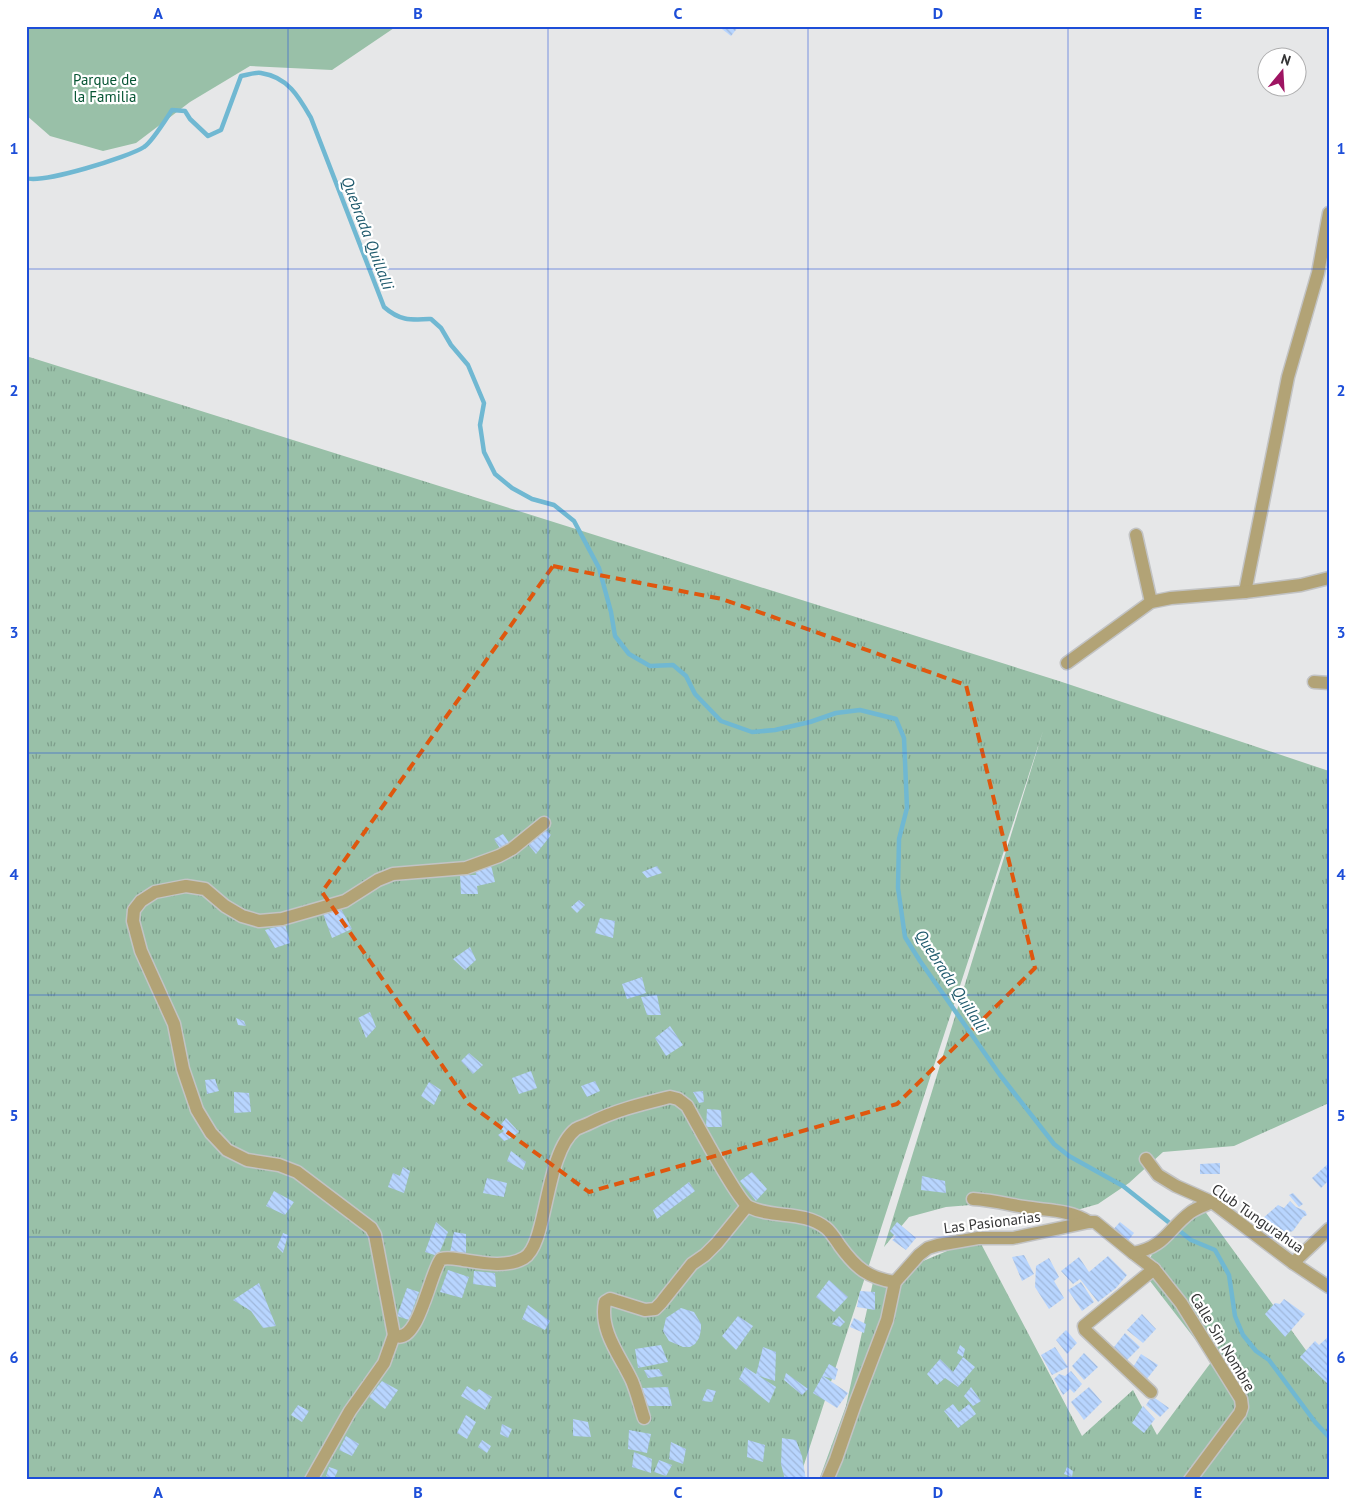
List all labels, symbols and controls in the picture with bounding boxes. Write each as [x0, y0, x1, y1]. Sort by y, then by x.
text: A [153, 3, 163, 23]
text: B [413, 3, 423, 23]
text: C [674, 3, 683, 23]
text: D [933, 3, 943, 23]
text: E [1194, 3, 1202, 23]
north arrow [1258, 48, 1308, 98]
text: N [1279, 50, 1293, 70]
park label: Parque de la Familia [73, 70, 137, 106]
text: 1 [9, 138, 19, 158]
text: 1 [1336, 138, 1346, 158]
water label: Quebrada Quillalli [337, 174, 399, 293]
text: 2 [9, 380, 19, 400]
text: 2 [1336, 380, 1346, 400]
text: 3 [9, 622, 19, 642]
text: 3 [1336, 622, 1346, 642]
text: 4 [9, 864, 19, 884]
text: 4 [1336, 864, 1346, 884]
water label: Quebrada Quillalli [911, 925, 993, 1037]
text: 5 [9, 1105, 19, 1125]
text: 5 [1336, 1105, 1346, 1125]
street label: Club Tungurahua [1208, 1179, 1308, 1257]
street label: Las Pasionarias [942, 1207, 1042, 1237]
street label: Calle Sin Nombre [1186, 1289, 1260, 1395]
text: 6 [9, 1347, 19, 1367]
text: 6 [1336, 1347, 1346, 1367]
text: A [153, 1482, 163, 1502]
text: B [413, 1482, 423, 1502]
text: C [674, 1482, 683, 1502]
text: D [933, 1482, 943, 1502]
text: E [1194, 1482, 1202, 1502]

